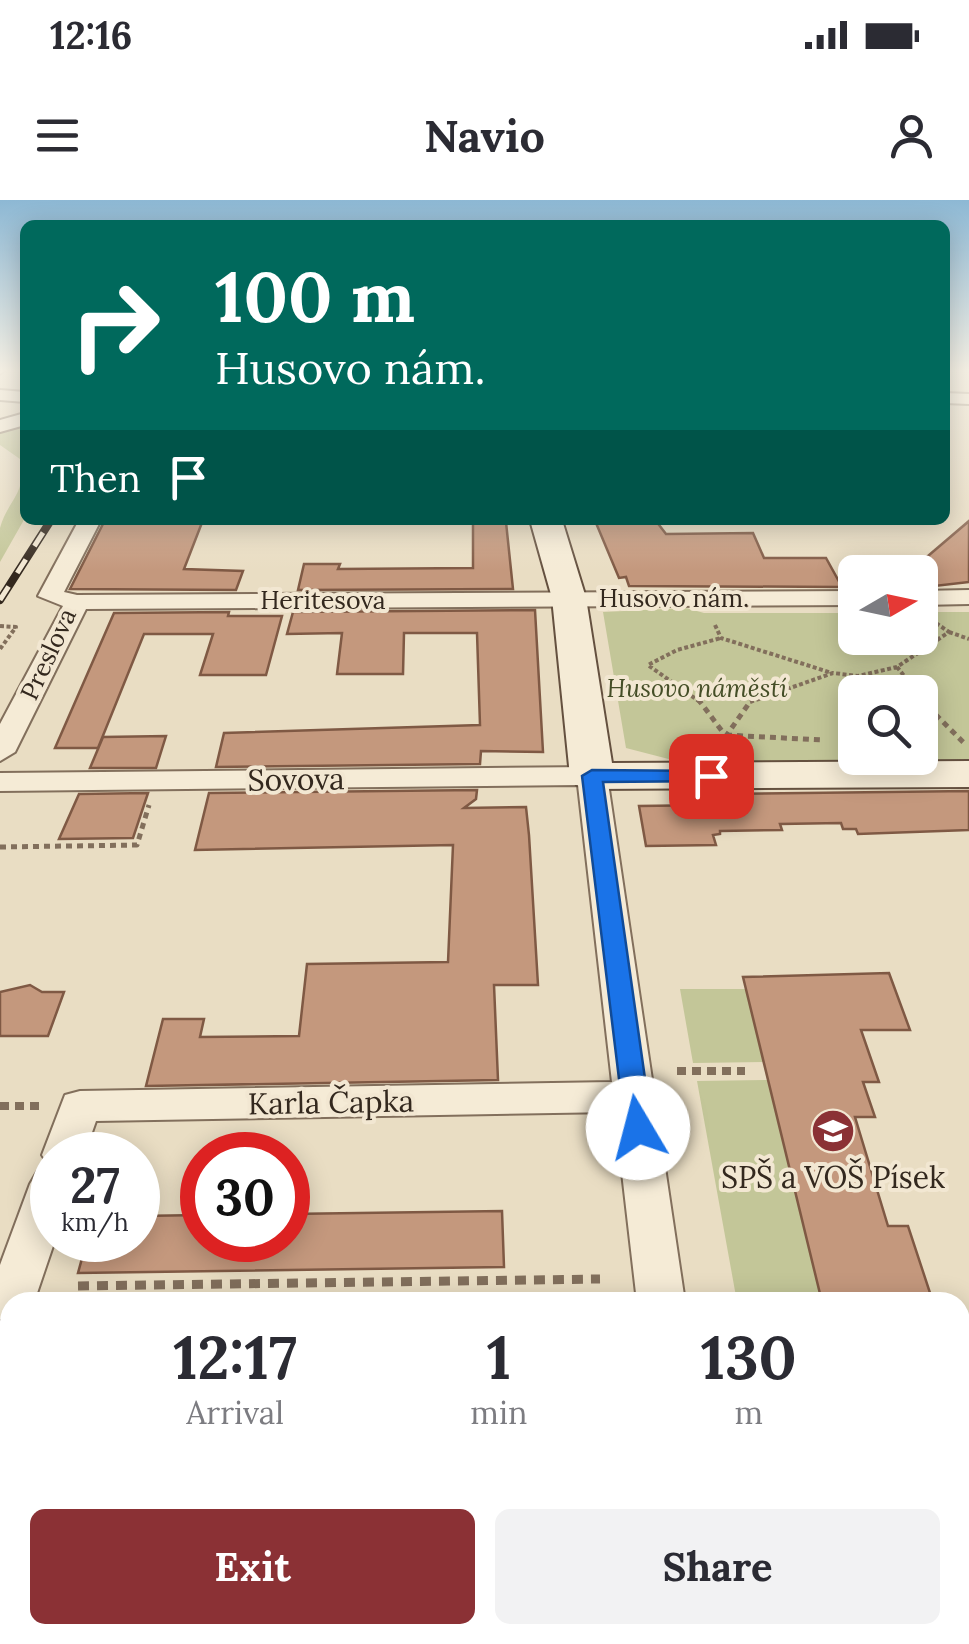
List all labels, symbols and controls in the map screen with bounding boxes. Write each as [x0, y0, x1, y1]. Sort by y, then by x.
text: 12:16 [50, 11, 132, 59]
text: Navio [424, 107, 545, 164]
icon: menu [30, 108, 85, 163]
icon: person [884, 108, 939, 163]
text: 100 m [215, 252, 415, 341]
icon: right [50, 260, 180, 390]
text: Husovo nám. [215, 339, 486, 396]
icon: arrive [161, 450, 216, 505]
text: Then [50, 454, 141, 502]
north arrow [838, 555, 938, 655]
map controls [838, 555, 938, 775]
street label: Husovo nám. [599, 582, 749, 614]
street label: Heritesova [260, 584, 386, 616]
street label: Preslova [13, 603, 83, 705]
park label: Husovo náměstí [606, 672, 788, 704]
button: search [838, 675, 938, 775]
pin [669, 734, 754, 819]
icon: arrive [684, 749, 739, 804]
street label: Sovova [247, 759, 345, 799]
position arrow [586, 1076, 690, 1180]
street label: Karla Čapka [248, 1082, 414, 1122]
school or university icon: SPŠ a VOŠ Písek [810, 1108, 856, 1154]
speed limit sign: 30 [180, 1132, 310, 1262]
text: 27 [70, 1153, 120, 1217]
place label: SPŠ a VOŠ Písek [721, 1158, 945, 1196]
text: km/h [61, 1206, 129, 1238]
text: 12:17 [173, 1319, 297, 1395]
text: 1 [487, 1319, 511, 1395]
text: 130 [701, 1319, 797, 1395]
text: Arrival [186, 1392, 284, 1433]
text: min [470, 1392, 527, 1433]
text: m [734, 1392, 763, 1433]
button: Exit [30, 1509, 475, 1624]
button: Share [495, 1509, 940, 1624]

